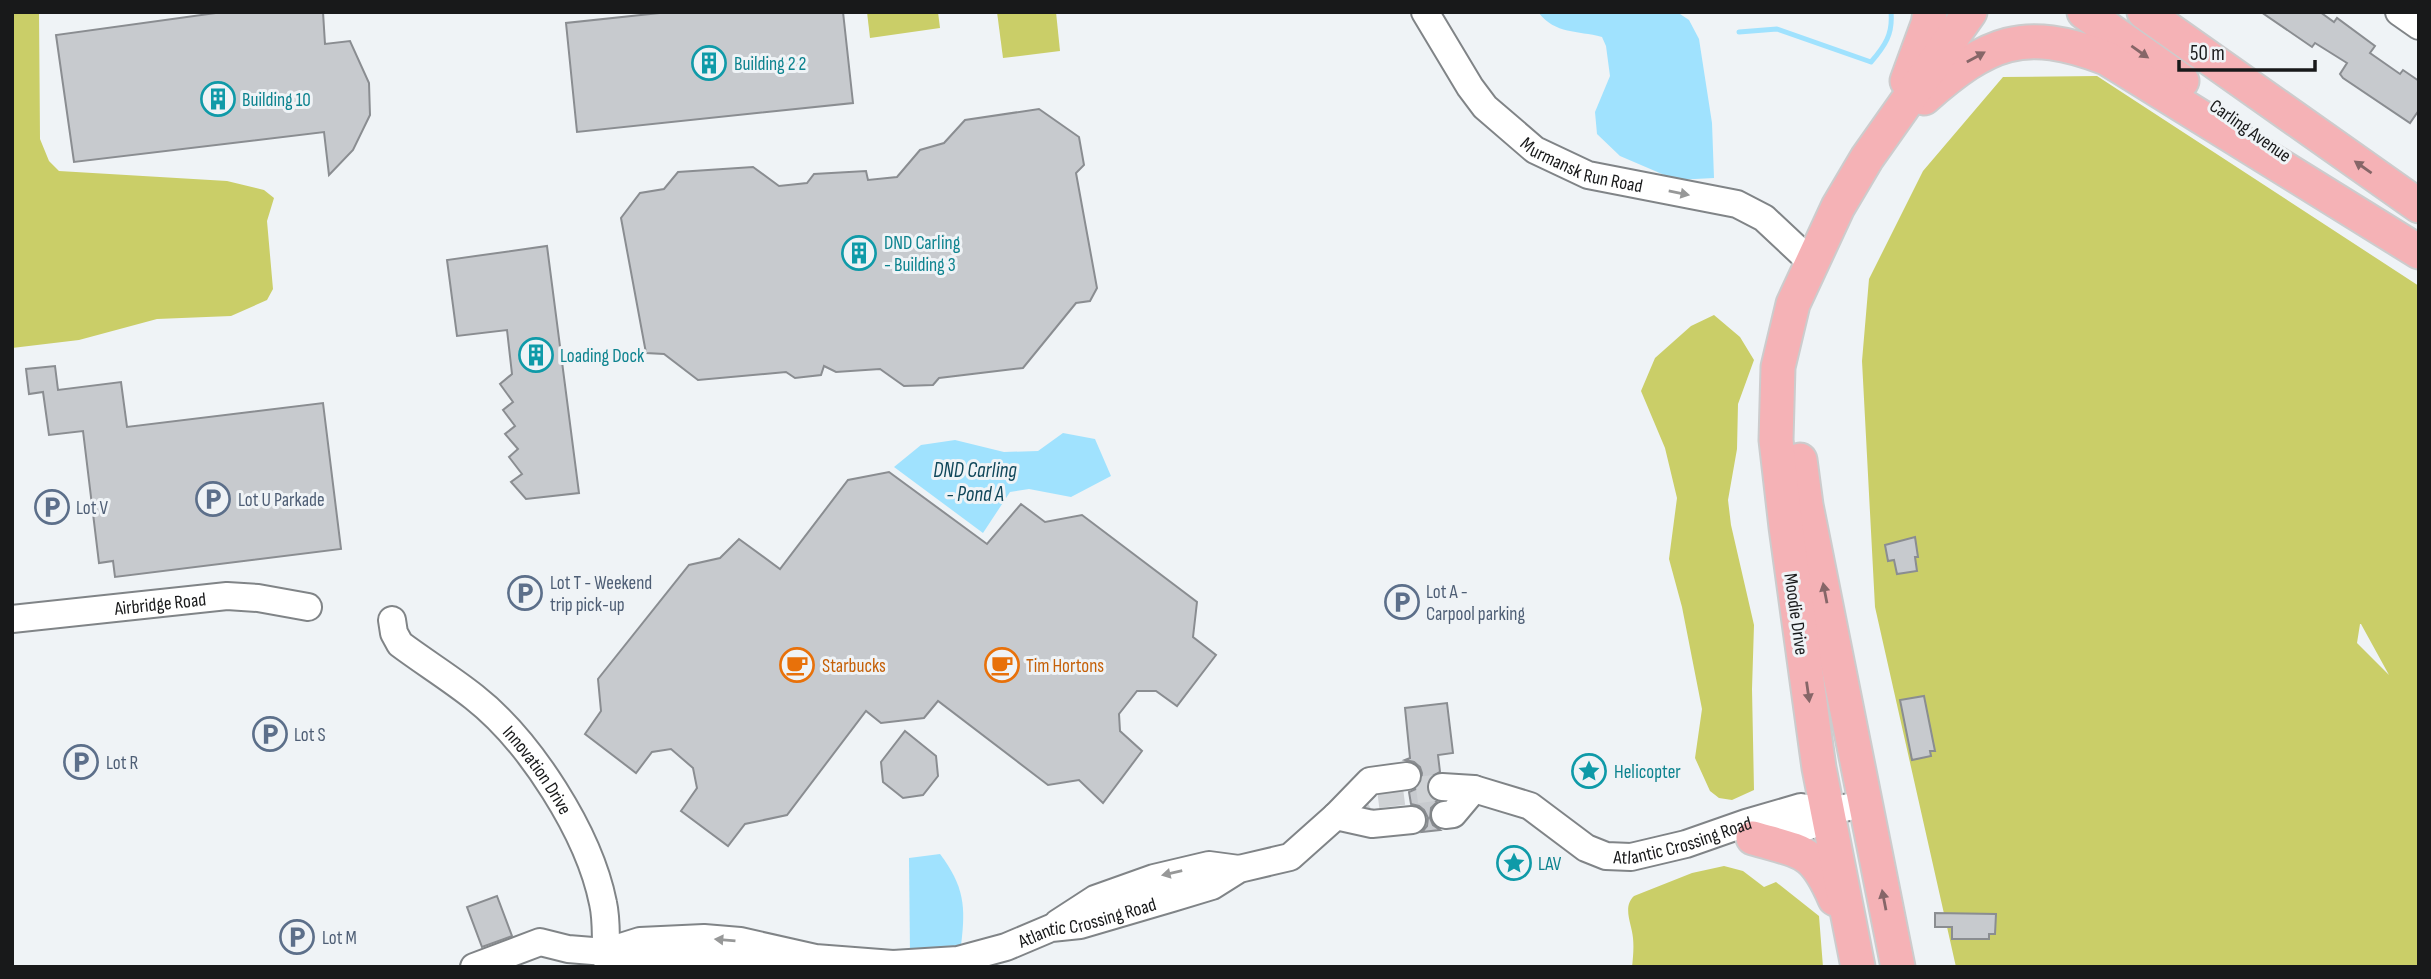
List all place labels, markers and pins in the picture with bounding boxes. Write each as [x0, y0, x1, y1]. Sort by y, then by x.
building icon: Building 2 2 [690, 44, 728, 82]
place label: Building 2 2 [734, 53, 806, 76]
building icon: Building 10 [199, 80, 237, 118]
place label: Building 10 [242, 89, 311, 112]
place label: DND Carling - Building 3 [884, 232, 961, 277]
building icon: DND Carling - Building 3 [840, 234, 878, 272]
building icon: Loading Dock [517, 336, 555, 374]
place label: Loading Dock [560, 345, 645, 368]
parking icon: Lot U Parkade [194, 480, 232, 518]
parking icon: Lot V [33, 488, 71, 526]
place label: Lot U Parkade [238, 489, 325, 512]
place label: Lot V [76, 497, 109, 520]
place label: Lot T - Weekend trip pick-up [550, 572, 652, 617]
parking icon: Lot T - Weekend trip pick-up [506, 574, 544, 612]
place label: Lot A - Carpool parking [1426, 581, 1525, 626]
parking icon: Lot A - Carpool parking [1383, 583, 1421, 621]
cafe icon: Starbucks [778, 646, 816, 684]
cafe icon: Tim Hortons [983, 646, 1021, 684]
place label: Starbucks [822, 655, 886, 678]
place label: Tim Hortons [1026, 655, 1104, 678]
parking icon: Lot S [251, 715, 289, 753]
place label: Lot S [294, 724, 326, 747]
parking icon: Lot R [62, 743, 100, 781]
place label: Lot R [106, 752, 139, 775]
place icon: Helicopter [1570, 752, 1608, 790]
place label: Helicopter [1614, 761, 1681, 784]
place icon: LAV [1495, 844, 1533, 882]
place label: LAV [1538, 853, 1562, 876]
parking icon: Lot M [278, 918, 316, 956]
place label: Lot M [322, 927, 357, 950]

